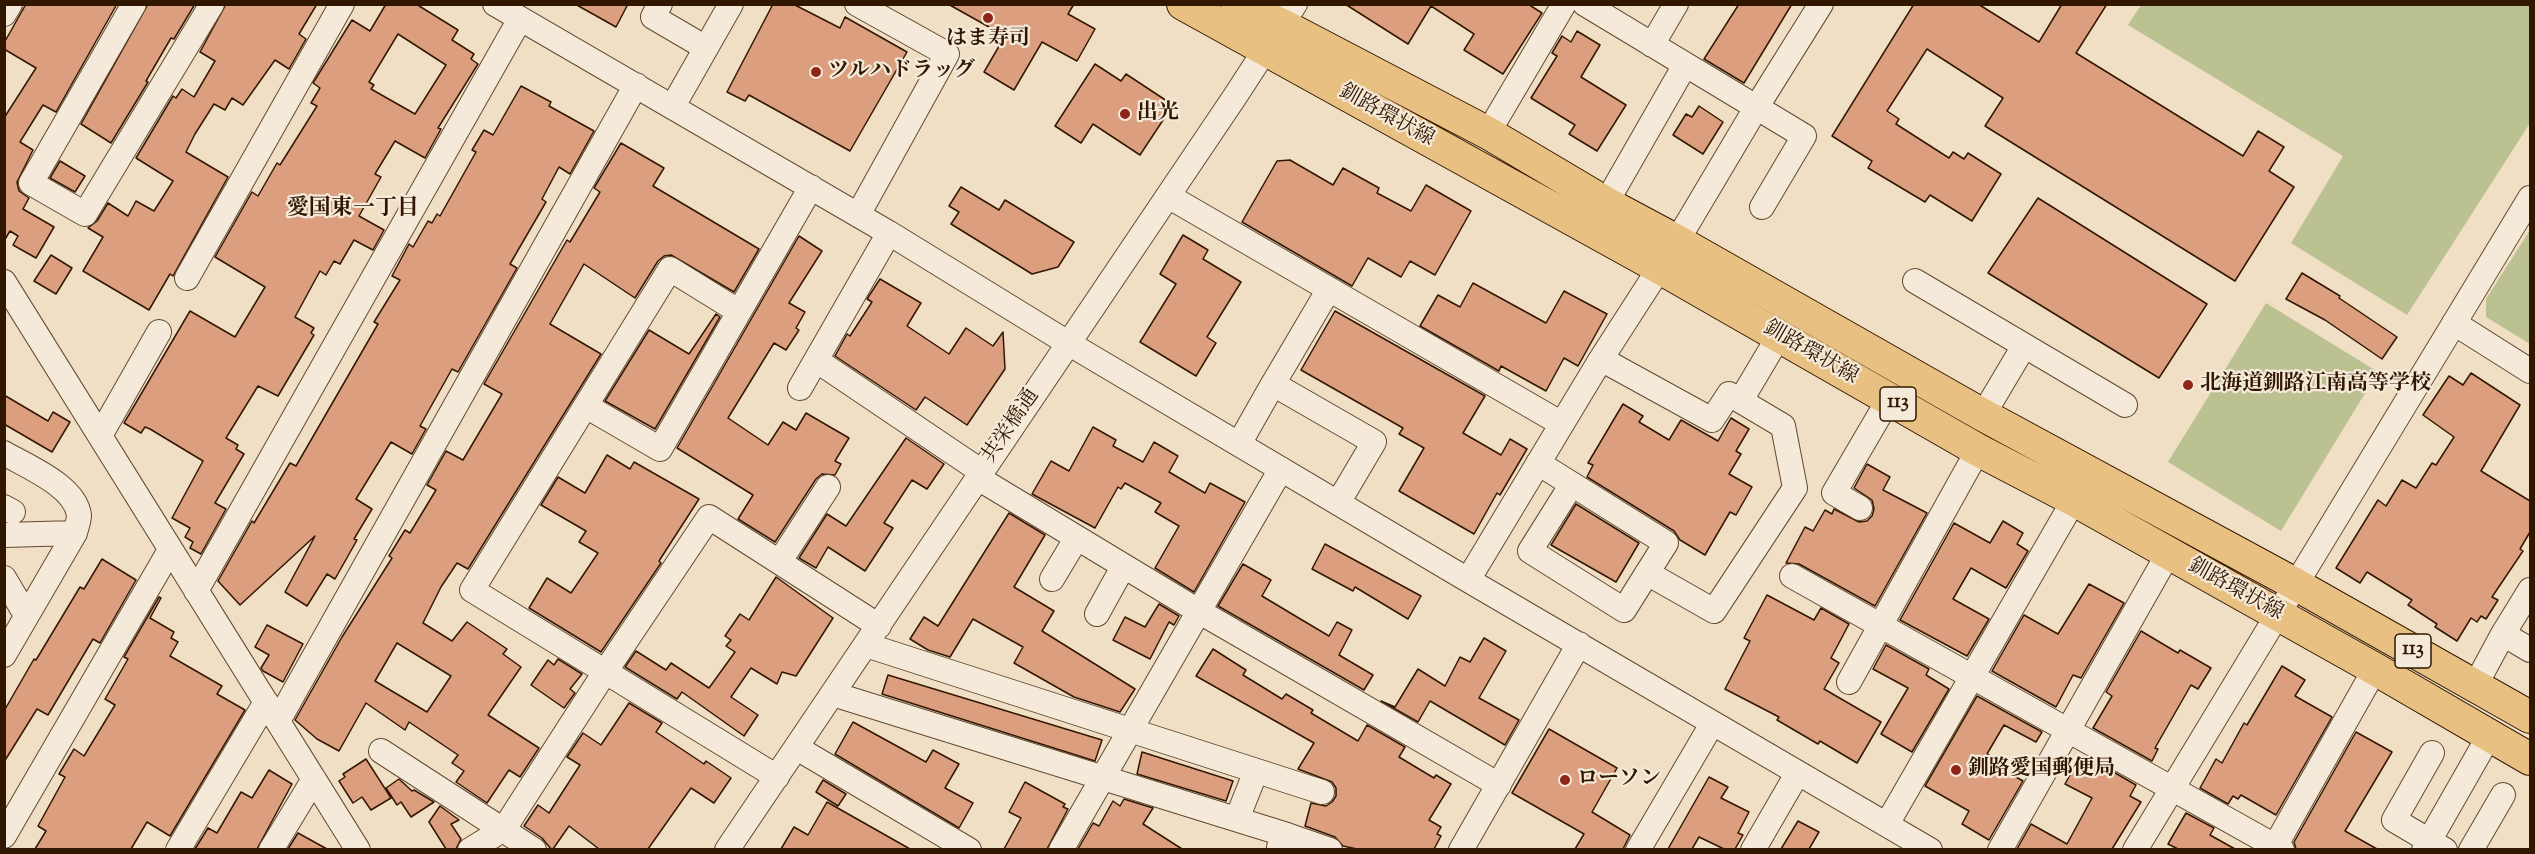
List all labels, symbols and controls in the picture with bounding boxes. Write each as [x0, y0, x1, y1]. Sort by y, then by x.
marker: はま寿司 [981, 11, 995, 25]
place label: はま寿司 [946, 27, 1030, 53]
place label: ツルハドラッグ [828, 59, 975, 85]
marker: ツルハドラッグ [809, 65, 823, 79]
street label: 釧路環状線 [1334, 81, 1438, 153]
place label: 出光 [1137, 101, 1179, 127]
marker: 出光 [1118, 107, 1132, 121]
district label: 愛国東一丁目 [287, 197, 419, 223]
street label: 釧路環状線 [1758, 317, 1862, 391]
place label: 北海道釧路江南高等学校 [2200, 372, 2431, 398]
marker: 北海道釧路江南高等学校 [2181, 378, 2195, 392]
street label: 共栄橋通 [978, 385, 1046, 469]
road number: 113 [1880, 387, 1916, 421]
street label: 釧路環状線 [2183, 555, 2287, 627]
road number: 113 [2395, 634, 2431, 668]
place label: 釧路愛国郵便局 [1968, 757, 2115, 783]
marker: 釧路愛国郵便局 [1949, 763, 1963, 777]
place label: ローソン [1577, 767, 1661, 793]
marker: ローソン [1558, 773, 1572, 787]

